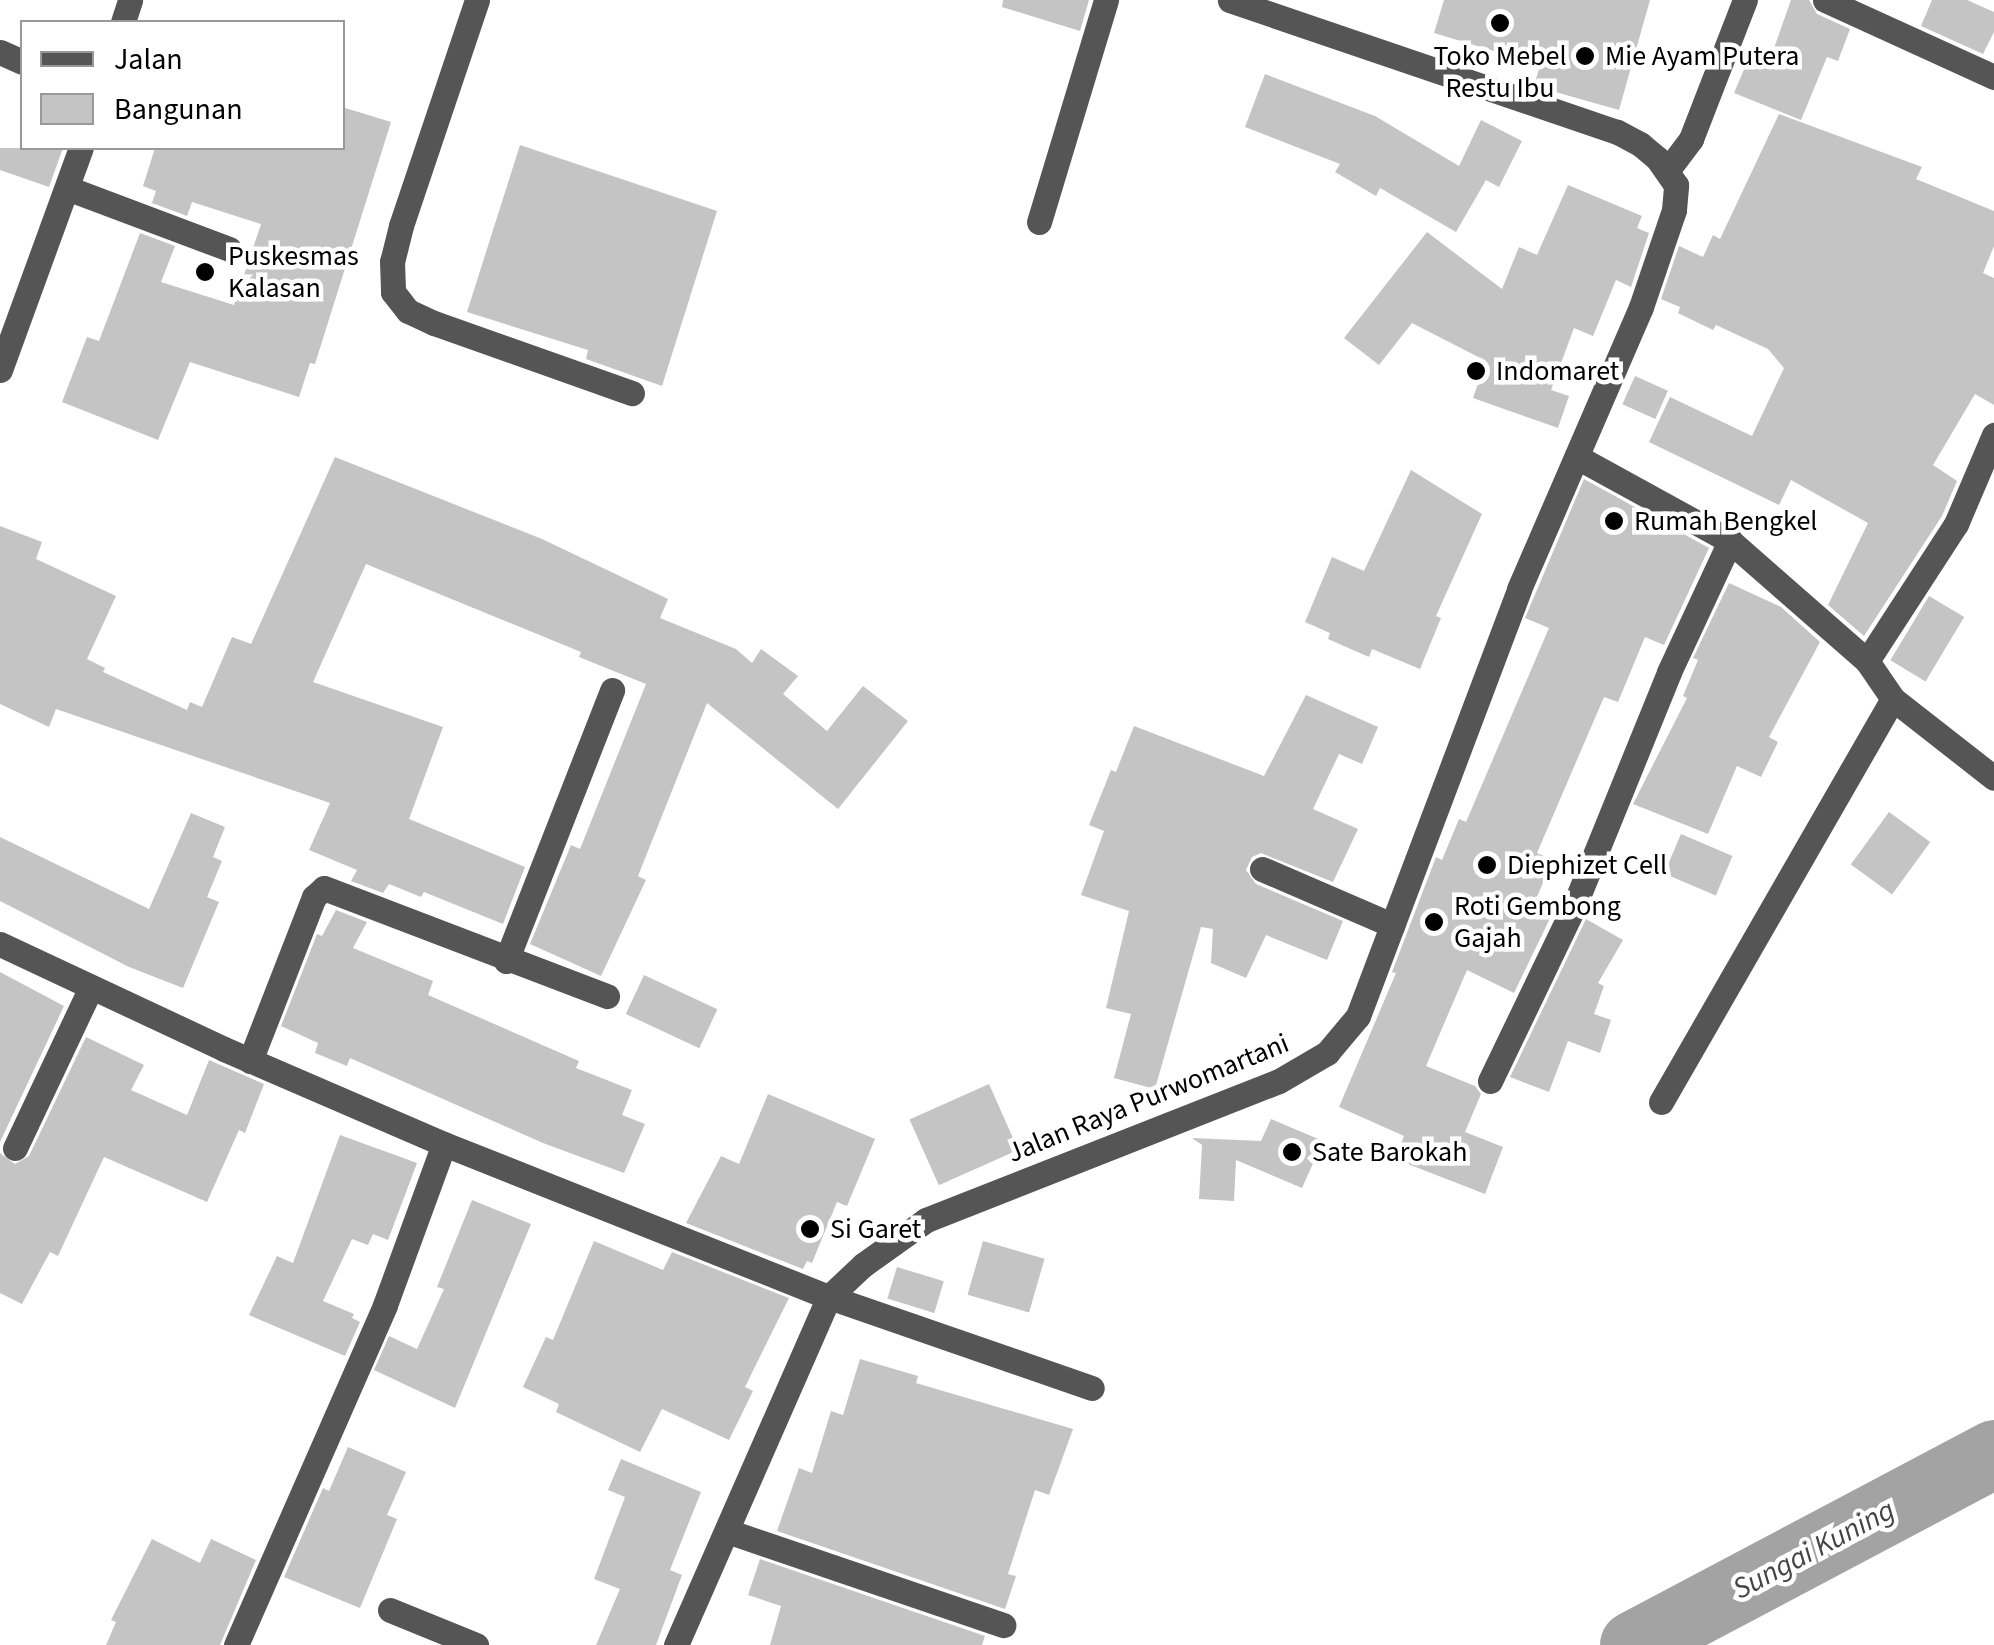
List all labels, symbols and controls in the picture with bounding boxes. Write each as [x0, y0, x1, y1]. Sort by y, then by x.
marker: Toko Mebel Restu Ibu [1489, 12, 1511, 34]
legend [20, 20, 345, 150]
text: Jalan [114, 38, 183, 81]
place label: Toko Mebel Restu Ibu [1433, 39, 1567, 105]
place label: Mie Ayam Putera [1605, 39, 1799, 73]
marker: Mie Ayam Putera [1574, 45, 1596, 67]
text: Bangunan [114, 88, 243, 131]
place label: Puskesmas Kalasan [228, 239, 359, 305]
marker: Puskesmas Kalasan [192, 259, 218, 285]
place label: Indomaret [1496, 354, 1619, 388]
marker: Indomaret [1465, 360, 1487, 382]
place label: Rumah Bengkel [1634, 504, 1817, 538]
marker: Rumah Bengkel [1603, 510, 1625, 532]
place label: Diephizet Cell [1507, 848, 1667, 882]
marker: Diephizet Cell [1476, 854, 1498, 876]
place label: Roti Gembong Gajah [1454, 889, 1621, 955]
marker: Roti Gembong Gajah [1423, 911, 1445, 933]
street label: Jalan Raya Purwomartani [1002, 1026, 1294, 1170]
place label: Sate Barokah [1312, 1135, 1467, 1169]
marker: Sate Barokah [1281, 1141, 1303, 1163]
place label: Si Garet [830, 1212, 921, 1246]
marker: Si Garet [799, 1218, 821, 1240]
water label: Sungai Kuning [1727, 1492, 1901, 1608]

